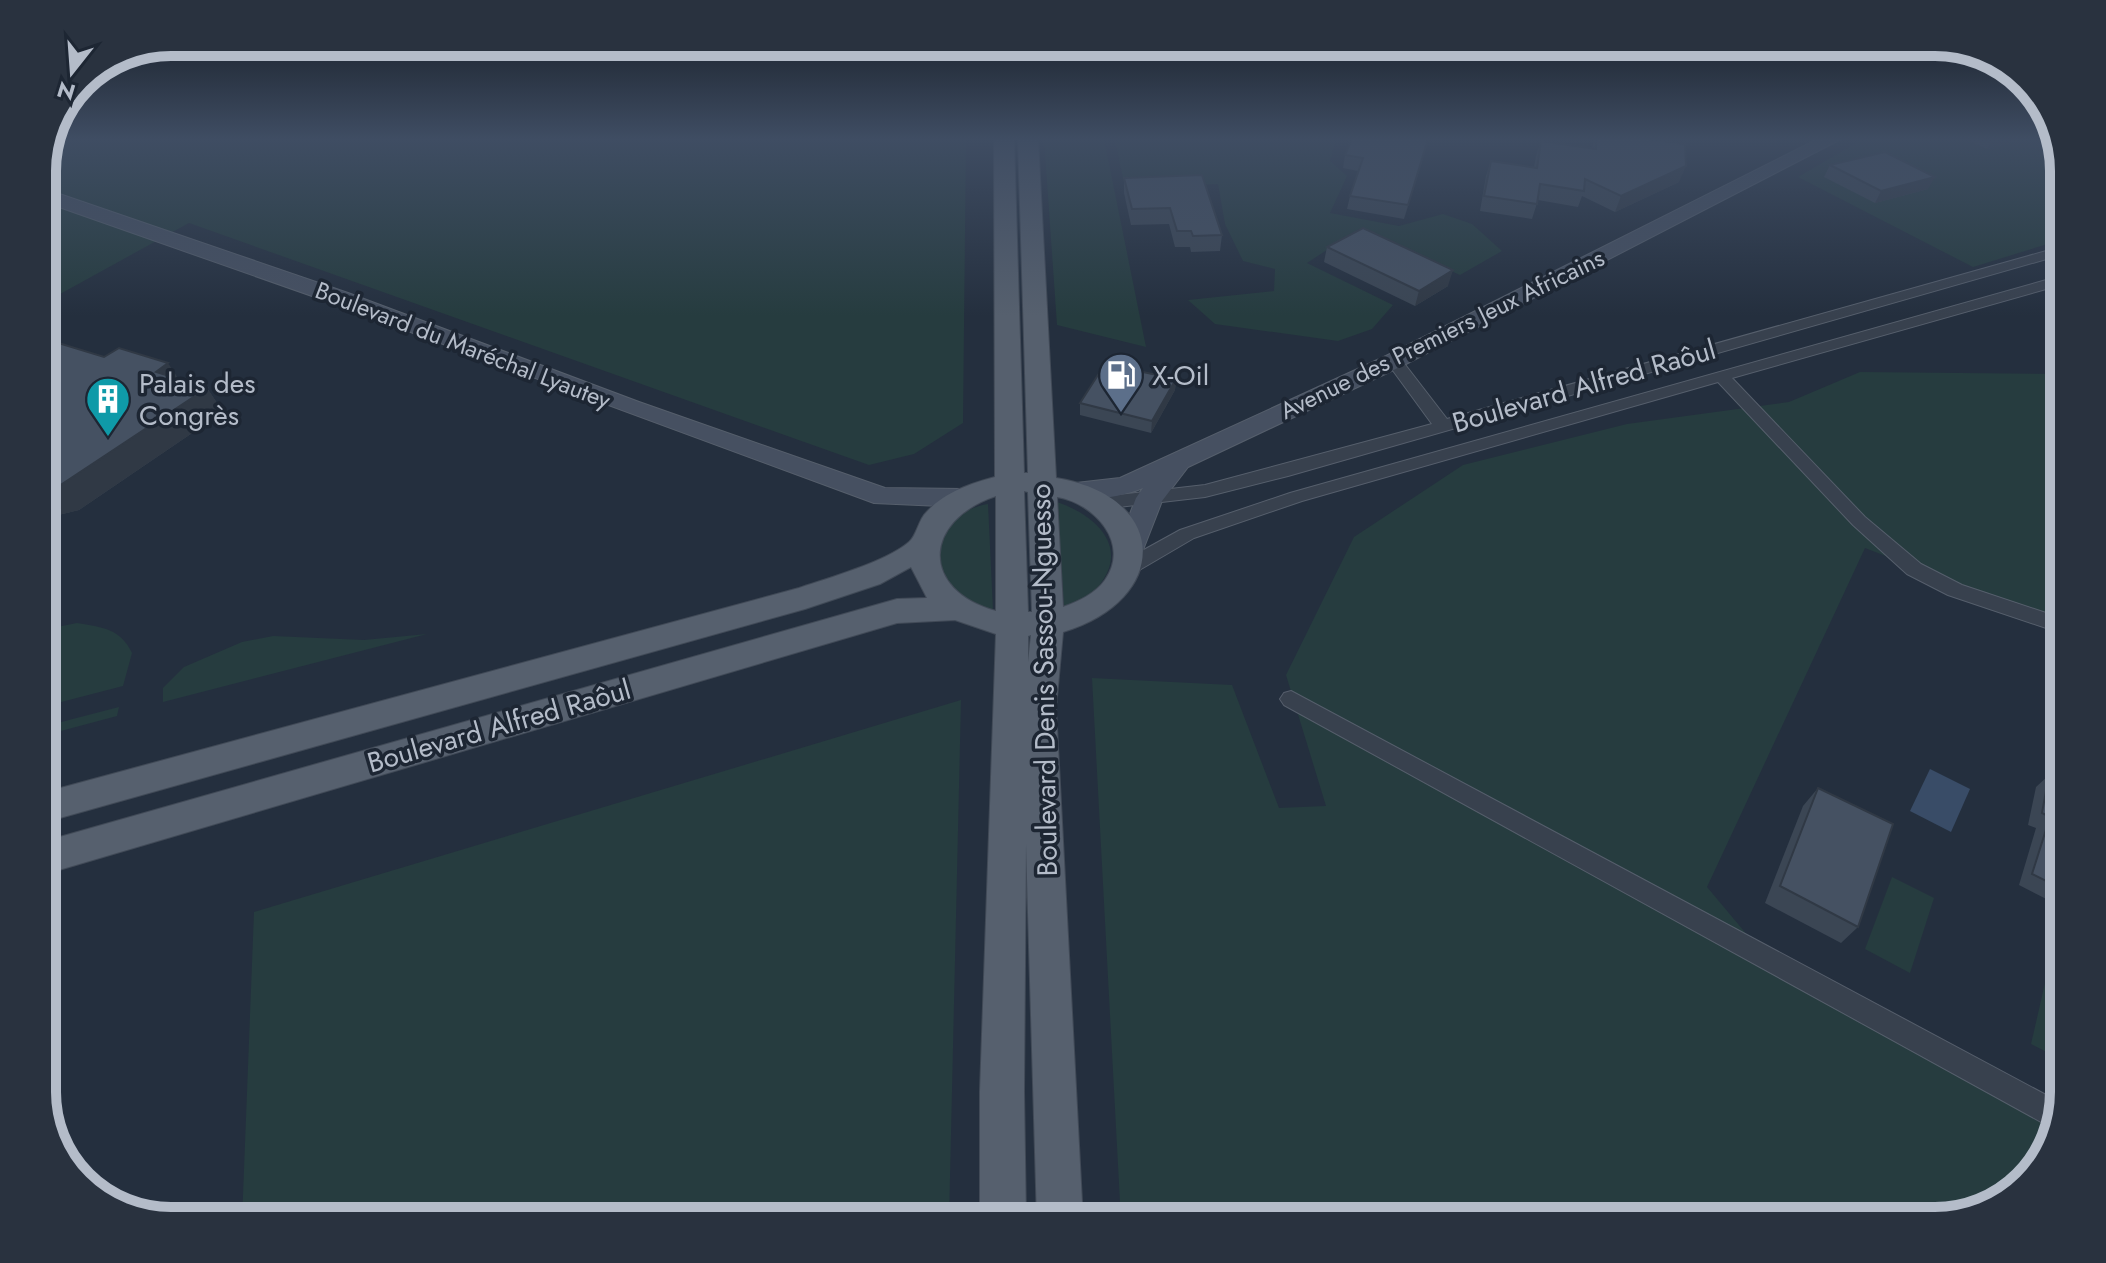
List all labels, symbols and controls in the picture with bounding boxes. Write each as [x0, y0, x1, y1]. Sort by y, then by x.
north arrow [32, 32, 112, 112]
text: N [53, 73, 79, 109]
street label: Avenue des Premiers Jeux Africains [1274, 240, 1610, 428]
street label: Boulevard du Maréchal Lyautey [310, 272, 616, 418]
street label: Boulevard Alfred Raôul [1447, 329, 1721, 443]
fuel station icon: X-Oil [1097, 351, 1145, 414]
place label: X-Oil [1152, 355, 1209, 396]
place label: Palais des Congrès [139, 363, 256, 436]
building icon: Palais des Congrès [84, 375, 132, 438]
street label: Boulevard Denis Sassou-Nguesso [1020, 483, 1068, 877]
street label: Boulevard Alfred Raôul [362, 669, 636, 783]

